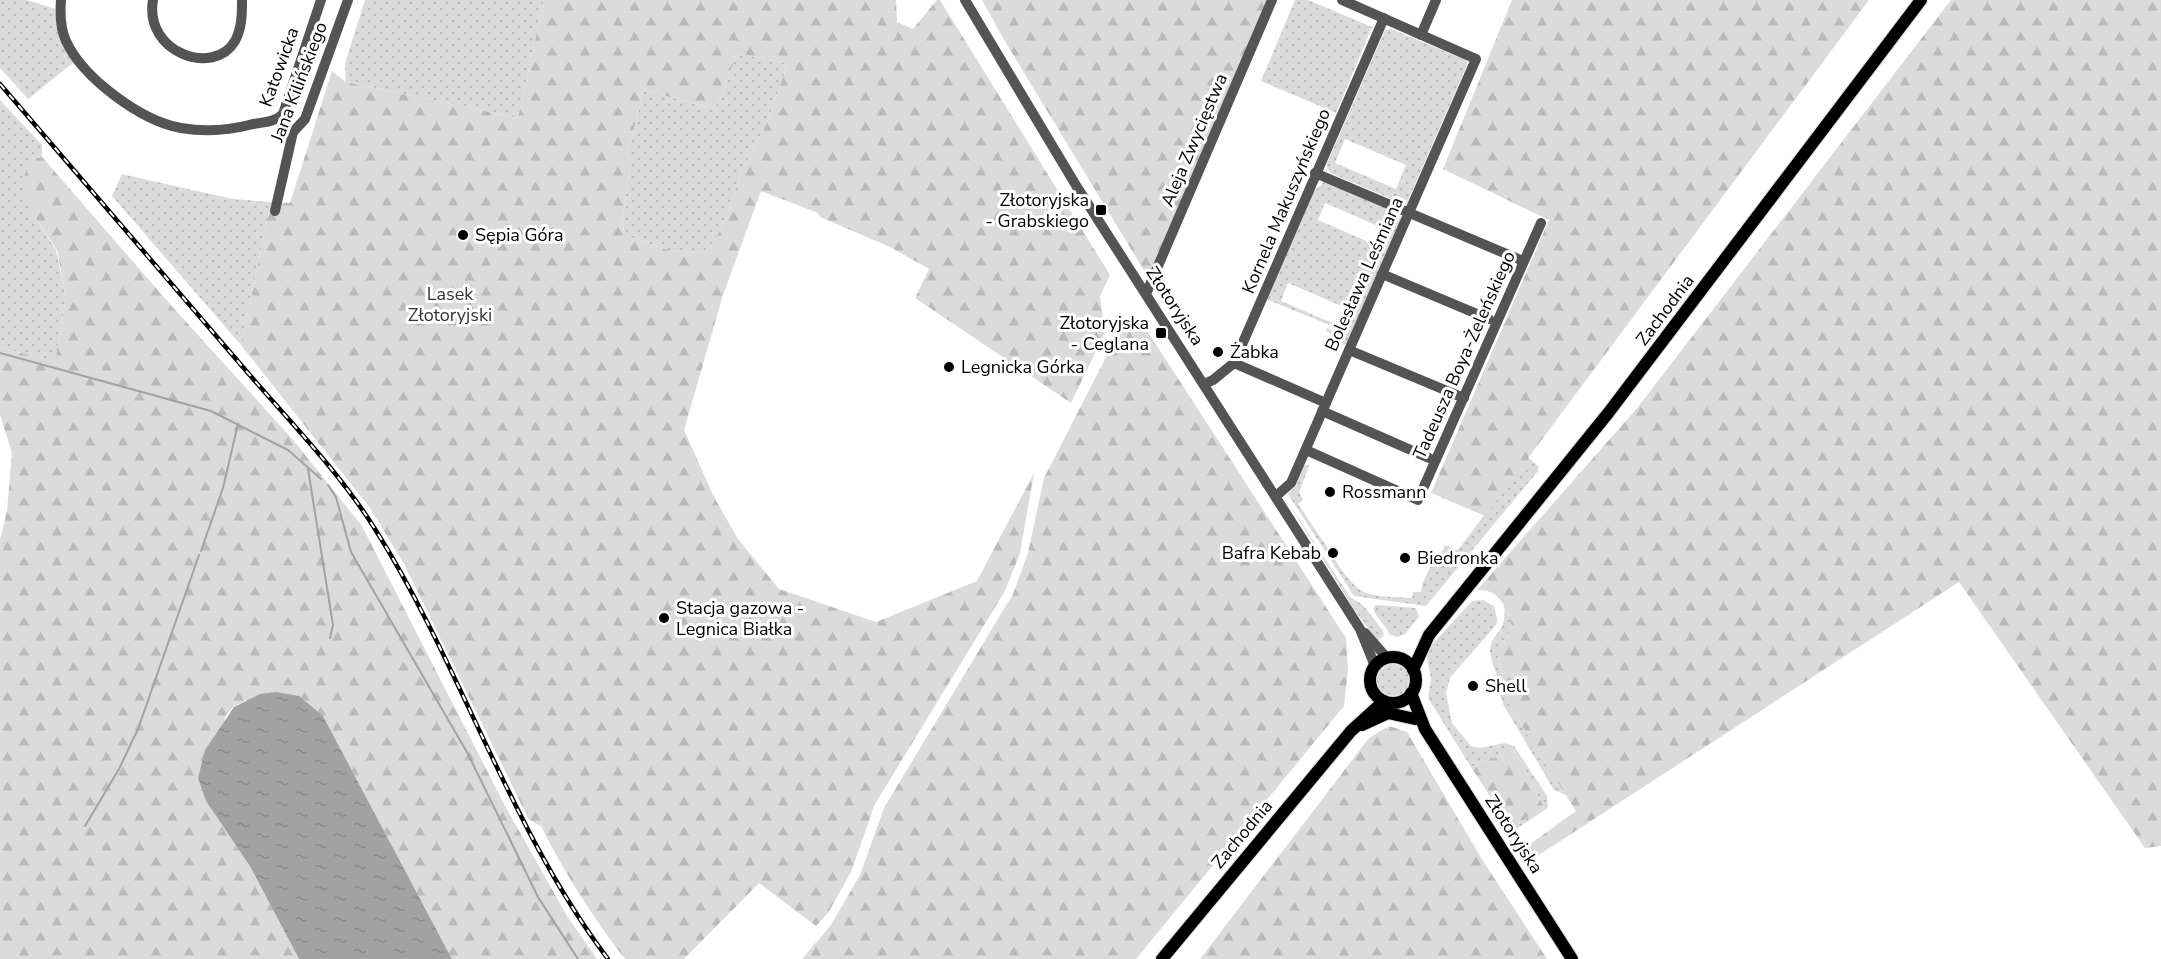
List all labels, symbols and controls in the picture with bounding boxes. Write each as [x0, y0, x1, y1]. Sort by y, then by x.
street label: Jana Kilińskiego [265, 18, 333, 146]
street label: Katowicka [254, 24, 304, 110]
street label: Aleja Zwycięstwa [1155, 70, 1233, 210]
street label: Kornela Makuszyńskiego [1236, 105, 1336, 297]
place label: Złotoryjska - Grabskiego [985, 188, 1089, 233]
street label: Bolesława Leśmiana [1319, 193, 1409, 355]
marker: Złotoryjska - Grabskiego [1094, 203, 1108, 217]
place label: Sępia Góra [475, 223, 563, 247]
marker: Sępia Góra [456, 228, 470, 242]
street label: Tadeusza Boya-Żeleńskiego [1407, 247, 1521, 463]
street label: Złotoryjska [1141, 262, 1209, 350]
street label: Zachodnia [1630, 270, 1700, 350]
park label: Lasek Złotoryjski [408, 282, 492, 327]
place label: Złotoryjska - Ceglana [1059, 311, 1149, 356]
marker: Złotoryjska - Ceglana [1154, 326, 1168, 340]
place label: Żabka [1230, 340, 1279, 364]
marker: Żabka [1211, 345, 1225, 359]
place label: Legnicka Górka [961, 355, 1085, 379]
marker: Legnicka Górka [942, 360, 956, 374]
place label: Rossmann [1342, 480, 1427, 504]
marker: Rossmann [1323, 485, 1337, 499]
place label: Bafra Kebab [1222, 541, 1321, 565]
marker: Bafra Kebab [1326, 546, 1340, 560]
place label: Biedronka [1417, 546, 1498, 570]
marker: Biedronka [1398, 551, 1412, 565]
place label: Stacja gazowa - Legnica Białka [676, 596, 805, 641]
marker: Stacja gazowa - Legnica Białka [657, 611, 671, 625]
place label: Shell [1485, 674, 1527, 698]
marker: Shell [1466, 679, 1480, 693]
street label: Złotoryjska [1480, 790, 1548, 878]
street label: Zachodnia [1206, 795, 1278, 873]

